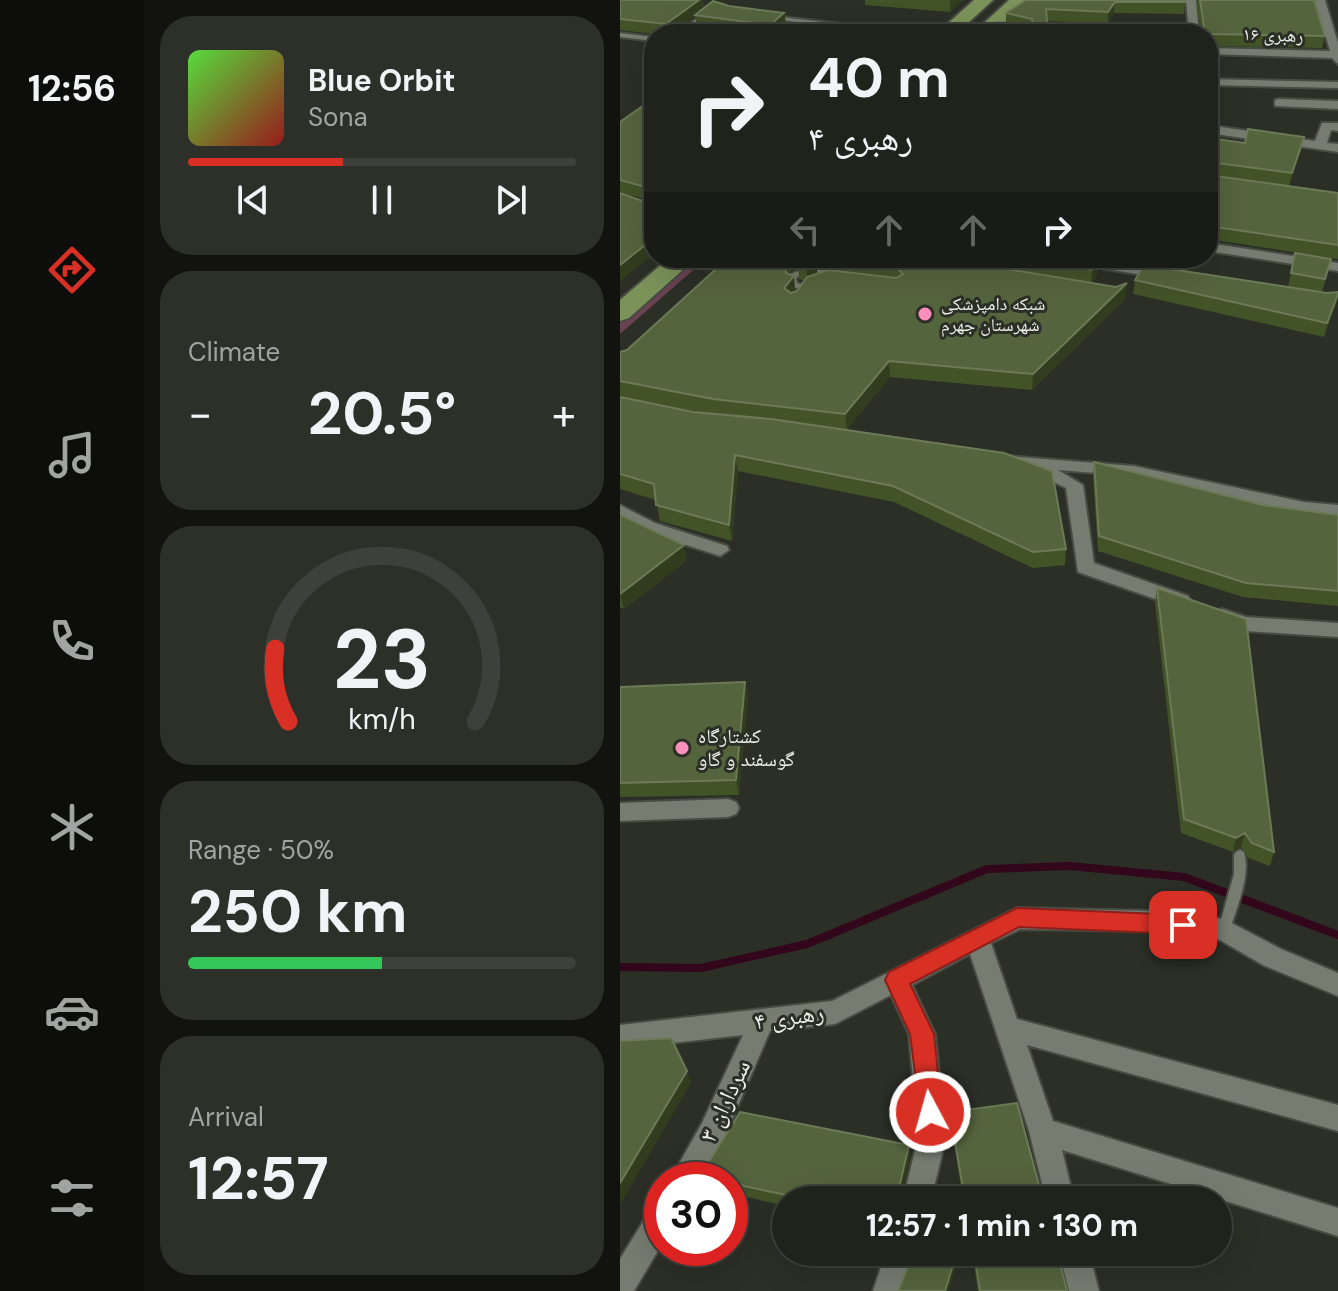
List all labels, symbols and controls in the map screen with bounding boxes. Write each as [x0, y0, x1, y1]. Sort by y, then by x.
street label: رهبری ۱۶ [1242, 22, 1304, 48]
text: 40 m [808, 41, 950, 114]
icon: right [676, 56, 780, 160]
text: Blue Orbit [308, 61, 455, 100]
text: 12:56 [28, 65, 116, 112]
text: Sona [308, 100, 368, 134]
text: رهبری ۴ [808, 114, 913, 161]
icon: previous [231, 178, 275, 222]
icon: pause [360, 178, 404, 222]
icon: next [489, 178, 533, 222]
icon: left [783, 208, 827, 252]
icon: ahead [867, 208, 911, 252]
icon: ahead [951, 208, 995, 252]
icon: right [1035, 208, 1079, 252]
icon: directions [44, 242, 100, 298]
place label: شبکه دامپزشکی شهرستان جهرم [941, 292, 1045, 337]
marker: شبکه دامپزشکی شهرستان جهرم [916, 305, 934, 323]
text: Climate [188, 335, 280, 369]
text: 20.5° [308, 374, 456, 453]
text: − [188, 385, 212, 443]
text: + [552, 385, 576, 443]
icon: music [44, 427, 100, 483]
text: 23 [333, 604, 431, 713]
icon: phone [44, 613, 100, 669]
text: km/h [348, 701, 416, 738]
place label: کشتارگاه گوسفند و گاو [698, 723, 795, 772]
marker: کشتارگاه گوسفند و گاو [673, 739, 691, 757]
icon: climate [44, 799, 100, 855]
text: Range · 50% [188, 833, 334, 867]
text: 250 km [188, 872, 407, 951]
pin [1149, 891, 1217, 959]
icon: arrive [1161, 903, 1205, 947]
icon: car [44, 984, 100, 1040]
street label: رهبری ۴ [752, 996, 826, 1037]
street label: سرداران ۳ [692, 1055, 757, 1147]
position arrow [888, 1070, 972, 1154]
text: Arrival [188, 1100, 264, 1134]
text: 12:57 [188, 1139, 329, 1218]
speed limit sign: 30 [644, 1162, 748, 1266]
icon: filters [44, 1170, 100, 1226]
text: 12:57 · 1 min · 130 m [866, 1206, 1138, 1245]

